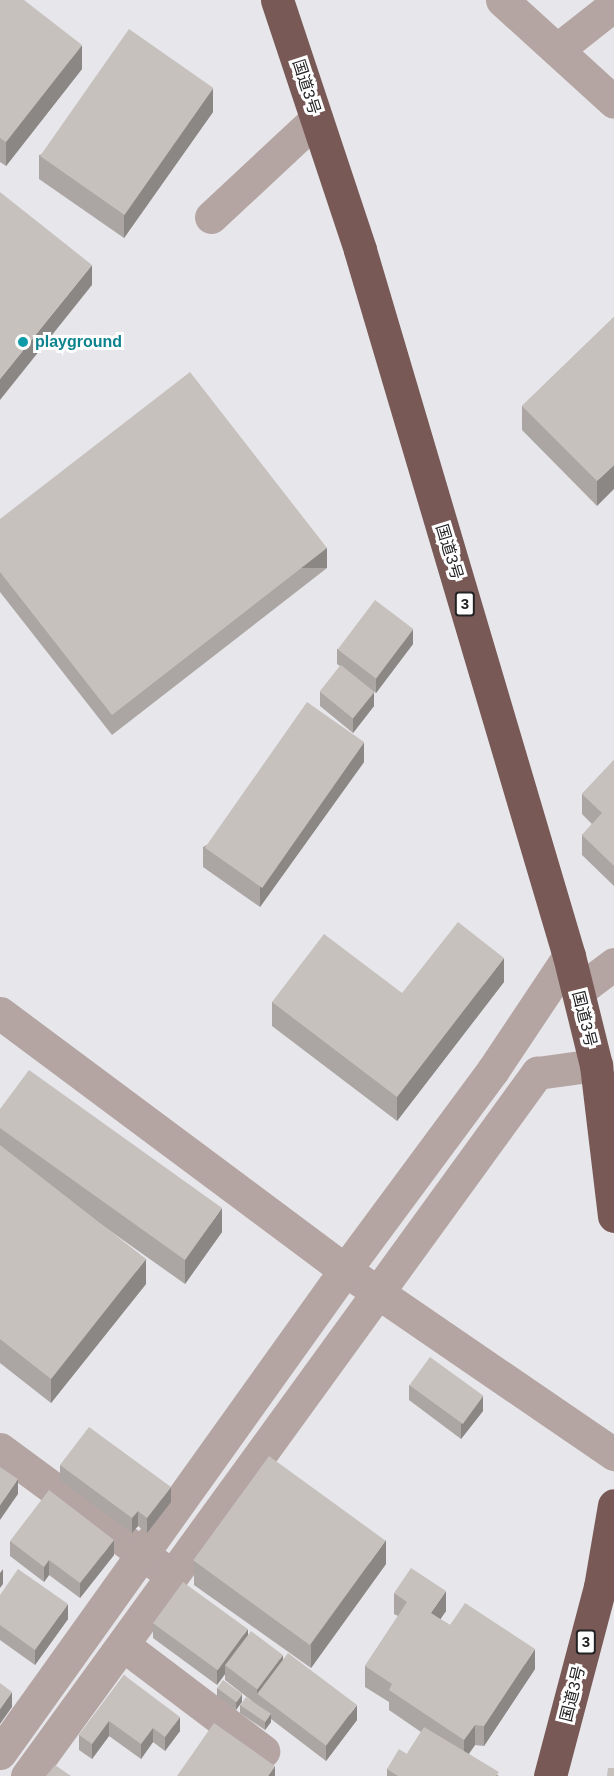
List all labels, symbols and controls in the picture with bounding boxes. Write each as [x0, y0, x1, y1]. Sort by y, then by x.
street label: 国道3号 [288, 57, 324, 117]
place label: playground [35, 332, 122, 352]
marker: playground [16, 335, 30, 349]
street label: 国道3号 [432, 522, 466, 582]
road number: 3 [454, 592, 476, 616]
street label: 国道3号 [568, 989, 600, 1049]
road number: 3 [576, 1630, 596, 1654]
street label: 国道3号 [557, 1664, 589, 1724]

